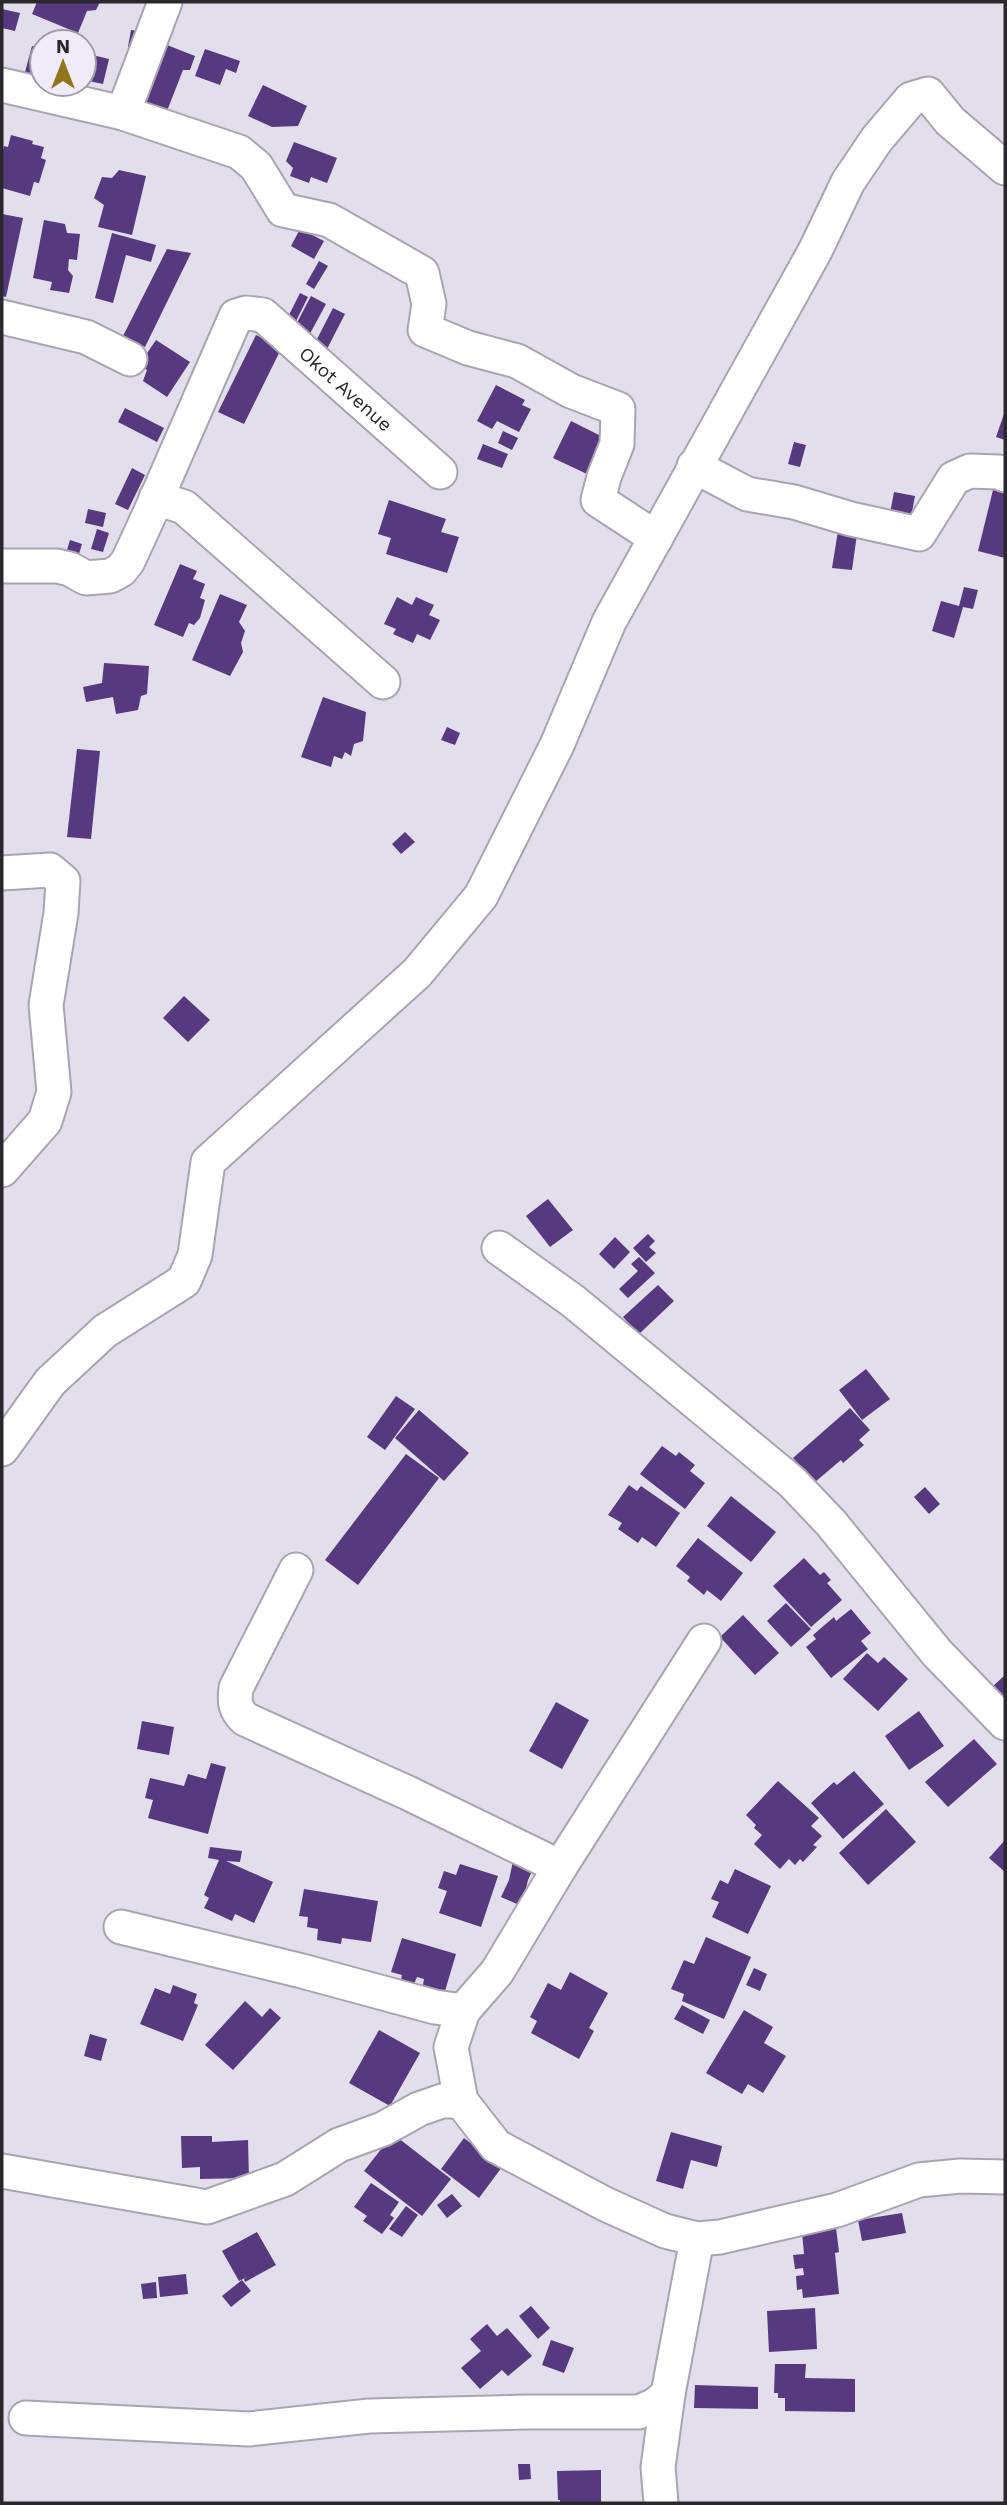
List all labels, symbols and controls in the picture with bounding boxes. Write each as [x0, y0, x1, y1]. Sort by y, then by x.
north arrow [28, 28, 98, 98]
text: N [56, 35, 70, 58]
street label: Okot Avenue [294, 342, 397, 436]

